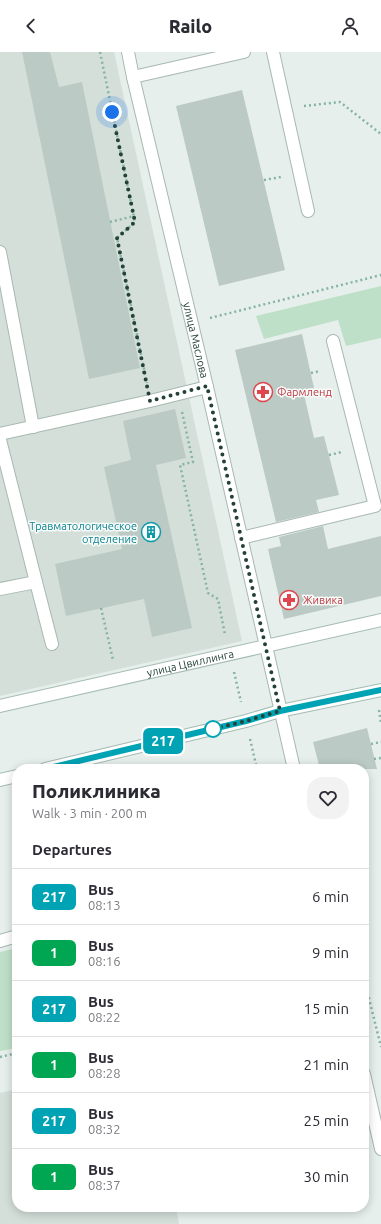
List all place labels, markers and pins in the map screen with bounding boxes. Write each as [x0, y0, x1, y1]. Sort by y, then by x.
pharmacy icon: Фармленд [252, 381, 274, 403]
place label: Фармленд [277, 386, 332, 398]
place label: Травматологическое отделение [29, 520, 137, 545]
building icon: Травматологическое отделение [140, 521, 162, 543]
pharmacy icon: Живика [278, 589, 300, 611]
place label: Живика [303, 594, 343, 606]
unlabelled marker [204, 720, 222, 738]

